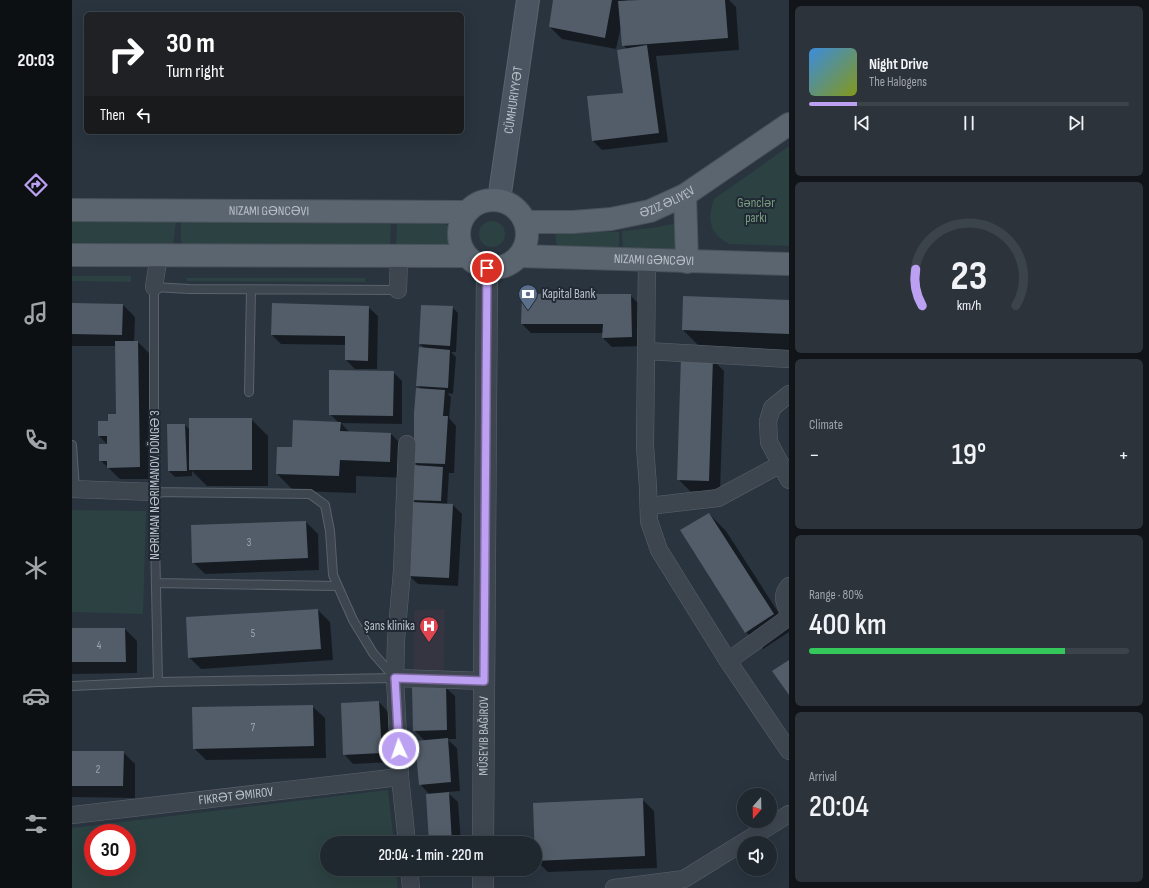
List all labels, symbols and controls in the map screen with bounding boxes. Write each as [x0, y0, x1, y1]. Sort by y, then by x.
text: 30 m [166, 27, 215, 60]
icon: right [100, 28, 152, 80]
text: 20:03 [18, 50, 54, 71]
text: Night Drive [869, 55, 928, 74]
text: Turn right [166, 61, 224, 82]
street label: CÜMHURIYYƏT [501, 65, 526, 135]
text: The Halogens [869, 74, 927, 90]
icon: left [133, 104, 155, 126]
text: Then [100, 106, 125, 125]
icon: previous [851, 112, 873, 134]
icon: pause [958, 112, 980, 134]
icon: next [1065, 112, 1087, 134]
icon: directions [22, 171, 50, 199]
street label: ƏZIZ ƏLIYEV [638, 183, 698, 221]
park label: Gənclər parkı [737, 195, 775, 226]
street label: NIZAMI GƏNCƏVI [229, 203, 309, 219]
pin [470, 251, 504, 285]
street label: NIZAMI GƏNCƏVI [614, 251, 694, 269]
text: 23 [951, 251, 987, 300]
icon: arrive [476, 257, 498, 279]
bank icon: Kapital Bank [517, 283, 539, 311]
place label: Kapital Bank [542, 286, 595, 302]
text: km/h [957, 296, 981, 313]
icon: music [22, 299, 50, 327]
street label: NƏRIMAN NƏRIMANOV DÖNGƏ 3 [146, 410, 163, 560]
text: Climate [809, 417, 843, 433]
icon: phone [22, 426, 50, 454]
text: 19° [952, 437, 986, 473]
text: − [809, 442, 820, 469]
text: + [1118, 442, 1129, 469]
house number: 3 [247, 536, 252, 549]
icon: climate [22, 554, 50, 582]
text: Range · 80% [809, 587, 863, 603]
text: 400 km [809, 607, 887, 643]
hospital icon: Şans klinika [418, 615, 440, 643]
place label: Şans klinika [364, 618, 415, 634]
house number: 5 [251, 627, 255, 640]
house number: 4 [97, 639, 102, 652]
icon: car [22, 682, 50, 710]
street label: MÜSEYIB BAĞIROV [475, 696, 492, 776]
house number: 7 [251, 721, 256, 734]
position arrow [378, 728, 420, 770]
house number: 2 [96, 763, 101, 776]
text: Arrival [809, 769, 837, 785]
street label: FIKRƏT ƏMIROV [198, 784, 274, 808]
north arrow [737, 788, 777, 828]
map controls [737, 788, 777, 876]
text: 20:04 [809, 789, 869, 825]
icon: filters [22, 810, 50, 838]
speed limit sign: 30 [84, 824, 136, 876]
button: sound [737, 836, 777, 876]
text: 20:04 · 1 min · 220 m [378, 846, 484, 865]

